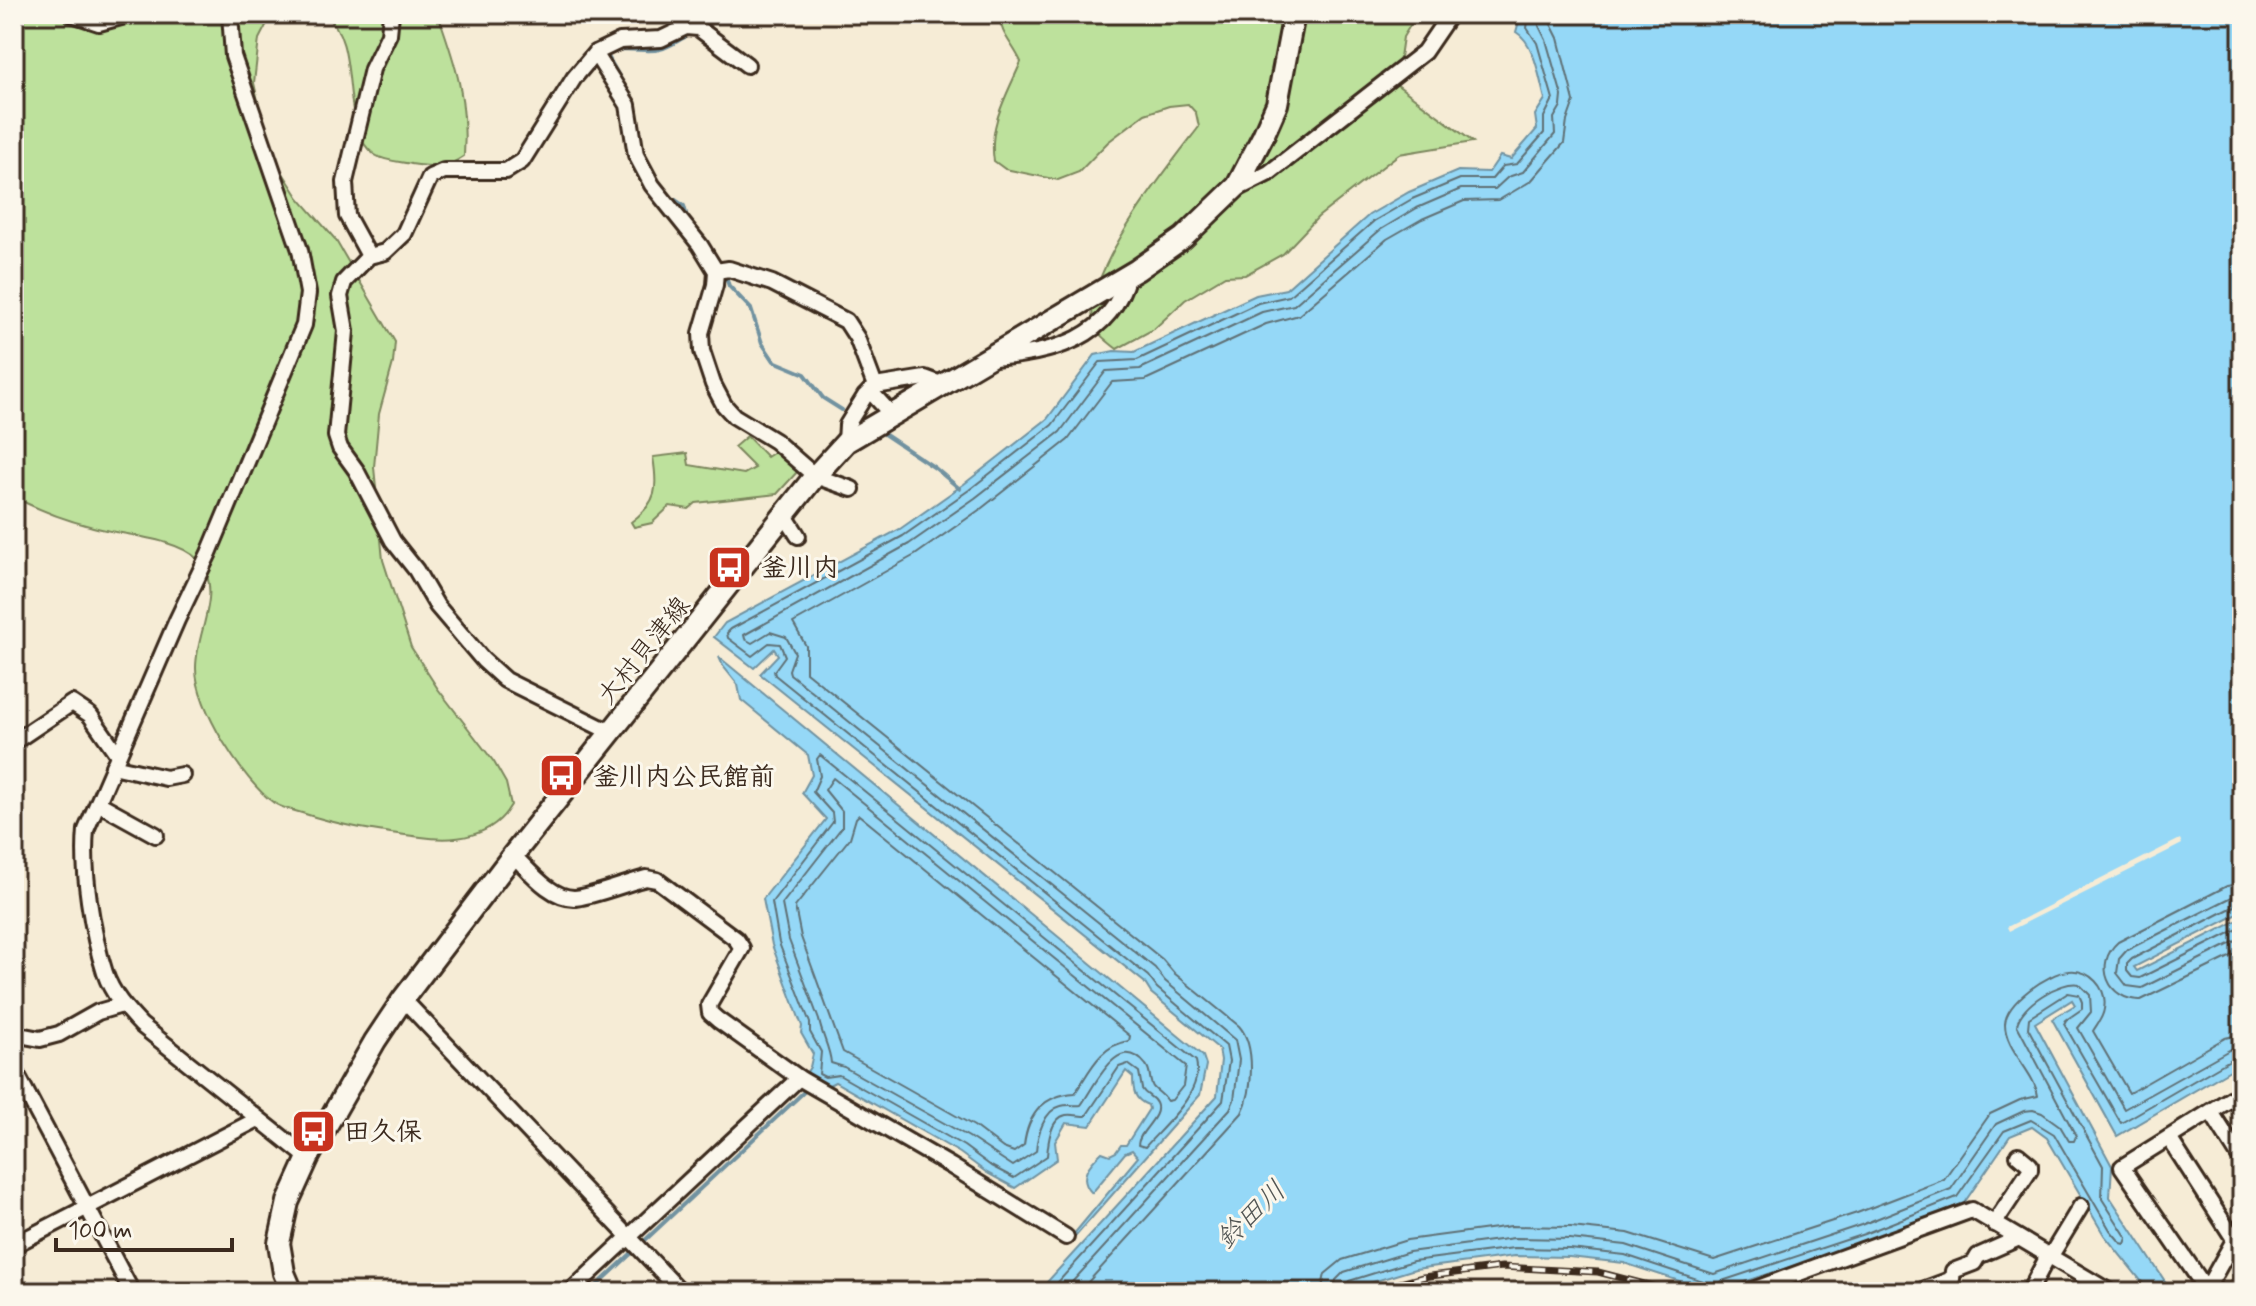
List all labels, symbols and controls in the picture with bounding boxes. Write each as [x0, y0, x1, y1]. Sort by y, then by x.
bus stop icon: 釜川内 [706, 543, 754, 591]
place label: 釜川内 [761, 552, 839, 586]
street label: 大村貝津線 [590, 590, 699, 712]
bus stop icon: 釜川内公民館前 [538, 752, 586, 800]
place label: 釜川内公民館前 [593, 761, 775, 795]
bus stop icon: 田久保 [289, 1107, 337, 1155]
place label: 田久保 [344, 1116, 422, 1150]
water label: 鈴田川 [1209, 1173, 1295, 1258]
scale bar [56, 1202, 232, 1252]
text: 100 m [68, 1216, 132, 1247]

